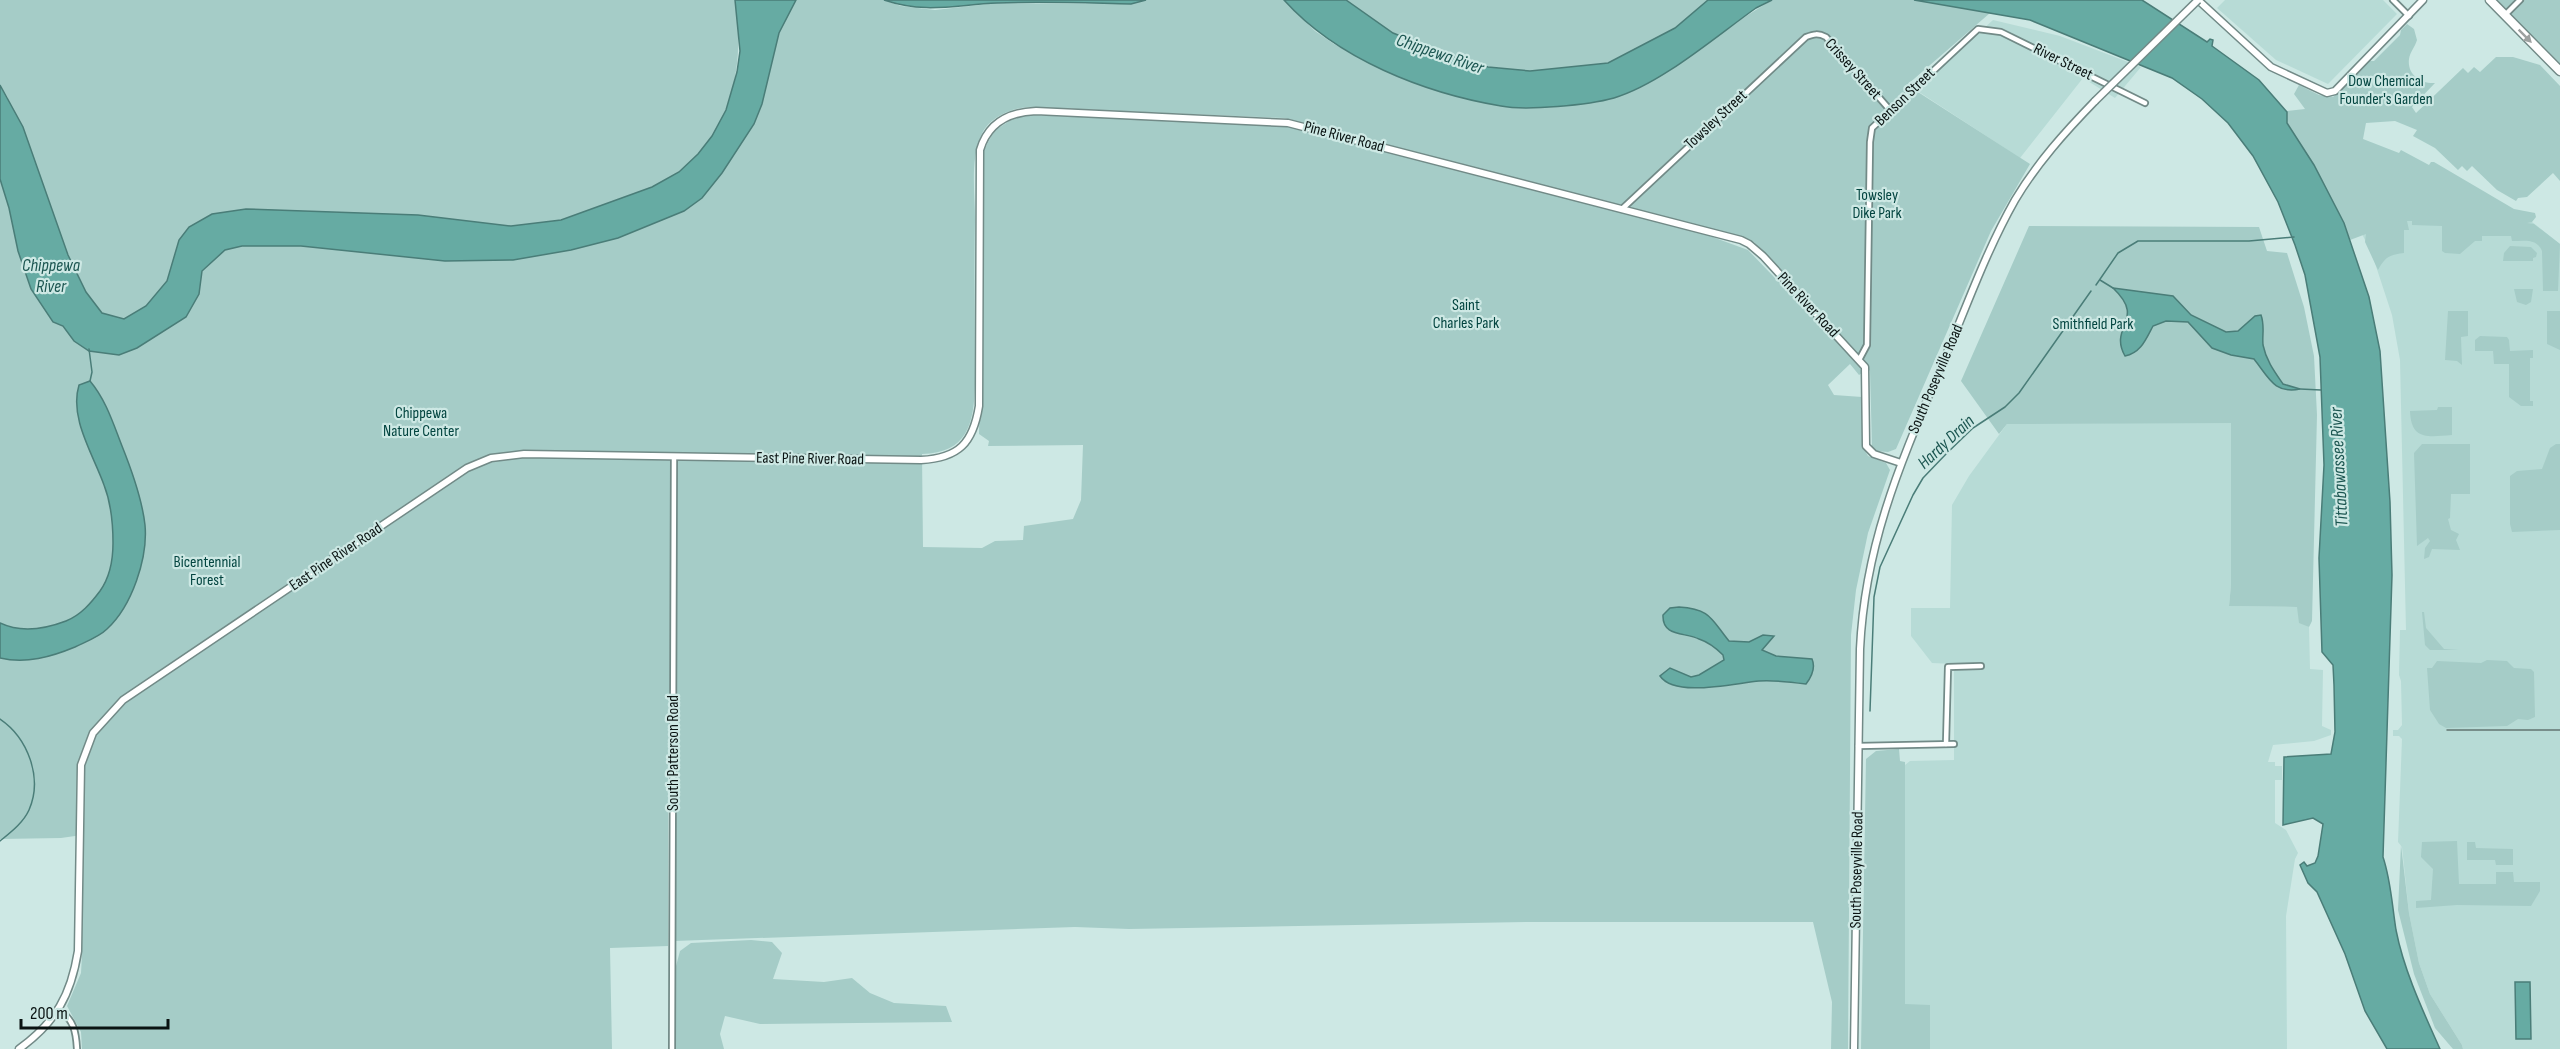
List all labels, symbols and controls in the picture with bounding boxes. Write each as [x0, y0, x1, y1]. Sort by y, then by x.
one-way arrow [2518, 28, 2532, 42]
water label: Chippewa River [1394, 29, 1487, 79]
street label: Crissey Street [1821, 35, 1885, 103]
street label: River Street [2030, 39, 2096, 85]
street label: Benson Street [1871, 64, 1939, 130]
park label: Dow Chemical Founder's Garden [2340, 72, 2432, 109]
street label: Towsley Street [1681, 86, 1751, 154]
street label: Pine River Road [1302, 117, 1386, 157]
park label: Towsley Dike Park [1852, 186, 1902, 223]
water label: Chippewa River [22, 255, 81, 297]
street label: Pine River Road [1773, 268, 1843, 342]
park label: Saint Charles Park [1433, 296, 1499, 333]
park label: Smithfield Park [2053, 315, 2133, 334]
street label: South Poseyville Road [1904, 322, 1968, 436]
park label: Chippewa Nature Center [383, 404, 459, 441]
water label: Tittabawassee River [2325, 406, 2353, 527]
water label: Hardy Drain [1913, 410, 1979, 473]
street label: East Pine River Road [756, 449, 864, 469]
street label: East Pine River Road [286, 519, 386, 595]
park label: Bicentennial Forest [174, 553, 240, 590]
street label: South Patterson Road [664, 695, 683, 811]
street label: South Poseyville Road [1846, 811, 1868, 929]
scale bar [21, 992, 168, 1030]
text: 200 m [30, 1003, 68, 1024]

